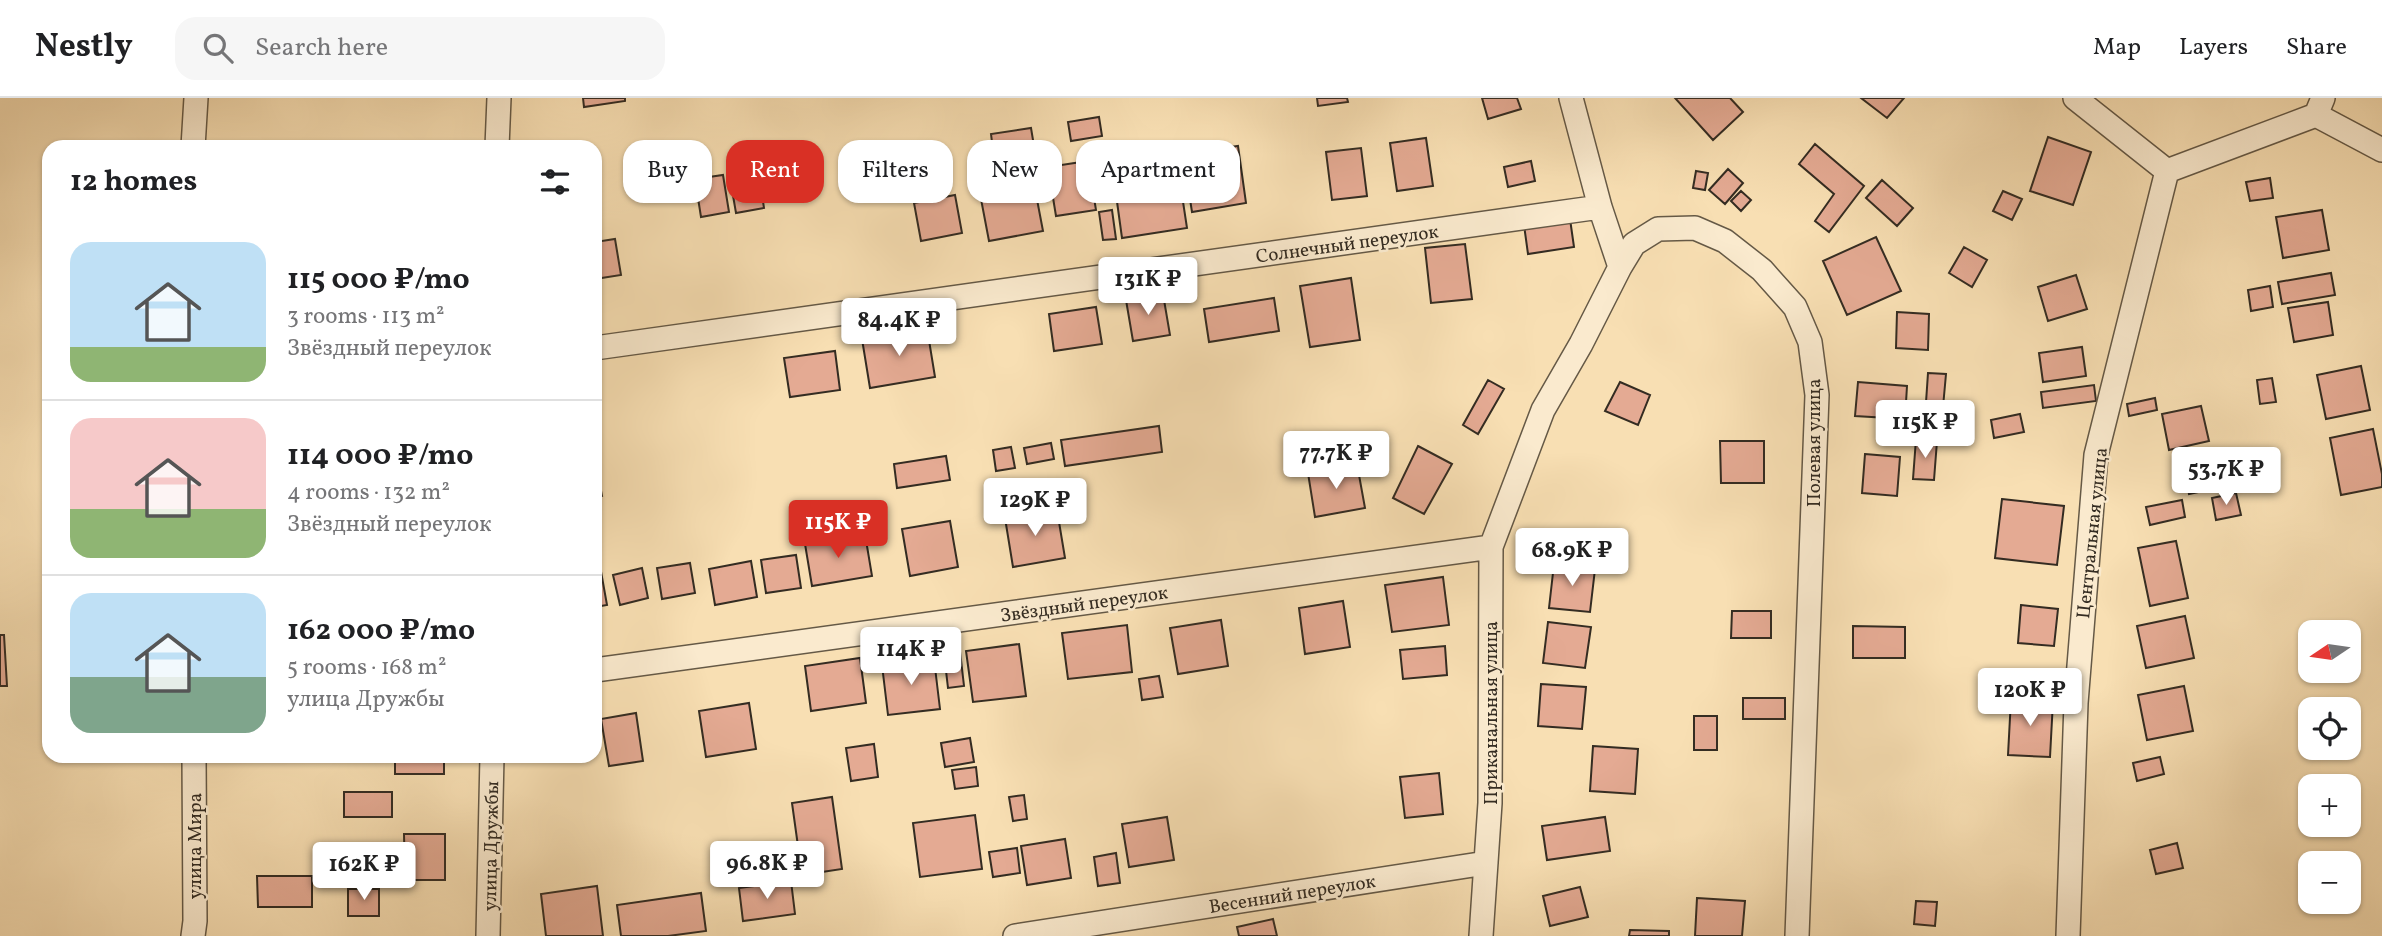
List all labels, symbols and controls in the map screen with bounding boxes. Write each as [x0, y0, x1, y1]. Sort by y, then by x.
search box [175, 17, 665, 80]
text: Nestly [35, 25, 133, 71]
icon: search [199, 29, 237, 67]
text: Search here [255, 30, 388, 66]
text: Map [2093, 31, 2141, 65]
text: Layers [2179, 31, 2248, 65]
text: Share [2286, 31, 2347, 65]
chip: Buy [623, 140, 712, 203]
chip: Rent [726, 140, 824, 203]
chip: Filters [838, 140, 953, 203]
chip: New [967, 140, 1062, 203]
chip: Apartment [1076, 140, 1240, 203]
text: 12 homes [70, 161, 197, 203]
icon: filters [536, 163, 574, 201]
street label: Солнечный переулок [1254, 219, 1440, 271]
pin: 131K ₽ [1091, 258, 1205, 317]
text: 115 000 ₽/mo [287, 259, 470, 301]
text: 131K ₽ [1114, 264, 1182, 296]
icon: home [126, 270, 210, 354]
pin: 84.4K ₽ [834, 299, 964, 358]
text: 3 rooms · 113 m² [287, 301, 445, 333]
text: 84.4K ₽ [857, 305, 941, 337]
text: Звёздный переулок [287, 333, 491, 365]
street label: Полевая улица [1802, 379, 1828, 507]
pin: 115K ₽ [1868, 400, 1982, 460]
text: 115K ₽ [1892, 407, 1958, 439]
pin: 77.7K ₽ [1271, 432, 1401, 491]
text: 114 000 ₽/mo [287, 435, 473, 477]
text: 77.7K ₽ [1299, 438, 1373, 470]
icon: home [126, 446, 210, 530]
street label: Центральная улица [2071, 446, 2115, 620]
pin: 53.7K ₽ [2161, 448, 2291, 507]
text: 53.7K ₽ [2188, 454, 2264, 486]
text: 4 rooms · 132 m² [287, 477, 450, 509]
pin: 129K ₽ [978, 478, 1092, 538]
text: 129K ₽ [1000, 485, 1070, 517]
pin: 115K ₽ [781, 500, 895, 560]
text: 115K ₽ [805, 507, 871, 539]
text: Звёздный переулок [287, 509, 491, 541]
pin: 68.9K ₽ [1507, 528, 1637, 588]
text: 68.9K ₽ [1531, 535, 1613, 567]
street label: Звёздный переулок [999, 580, 1170, 630]
text: 162 000 ₽/mo [287, 610, 475, 652]
north arrow [2298, 620, 2361, 682]
map controls [2298, 620, 2361, 914]
icon: home [126, 621, 210, 705]
street label: Приканальная улица [1479, 621, 1505, 805]
pin: 114K ₽ [854, 628, 968, 687]
text: 114K ₽ [876, 634, 946, 666]
text: 5 rooms · 168 m² [287, 652, 446, 684]
pin: 120K ₽ [1973, 668, 2087, 728]
text: 120K ₽ [1994, 675, 2066, 707]
text: улица Дружбы [287, 684, 444, 716]
button: locate [2298, 697, 2361, 760]
button: + [2298, 774, 2361, 837]
street label: улица Дружбы [478, 781, 506, 911]
street label: улица Мира [183, 793, 209, 899]
pin: 162K ₽ [307, 842, 421, 902]
pin: 96.8K ₽ [702, 842, 832, 901]
text: 96.8K ₽ [726, 848, 808, 880]
text: 162K ₽ [329, 849, 399, 881]
button: − [2298, 851, 2361, 914]
street label: Весенний переулок [1207, 869, 1378, 921]

